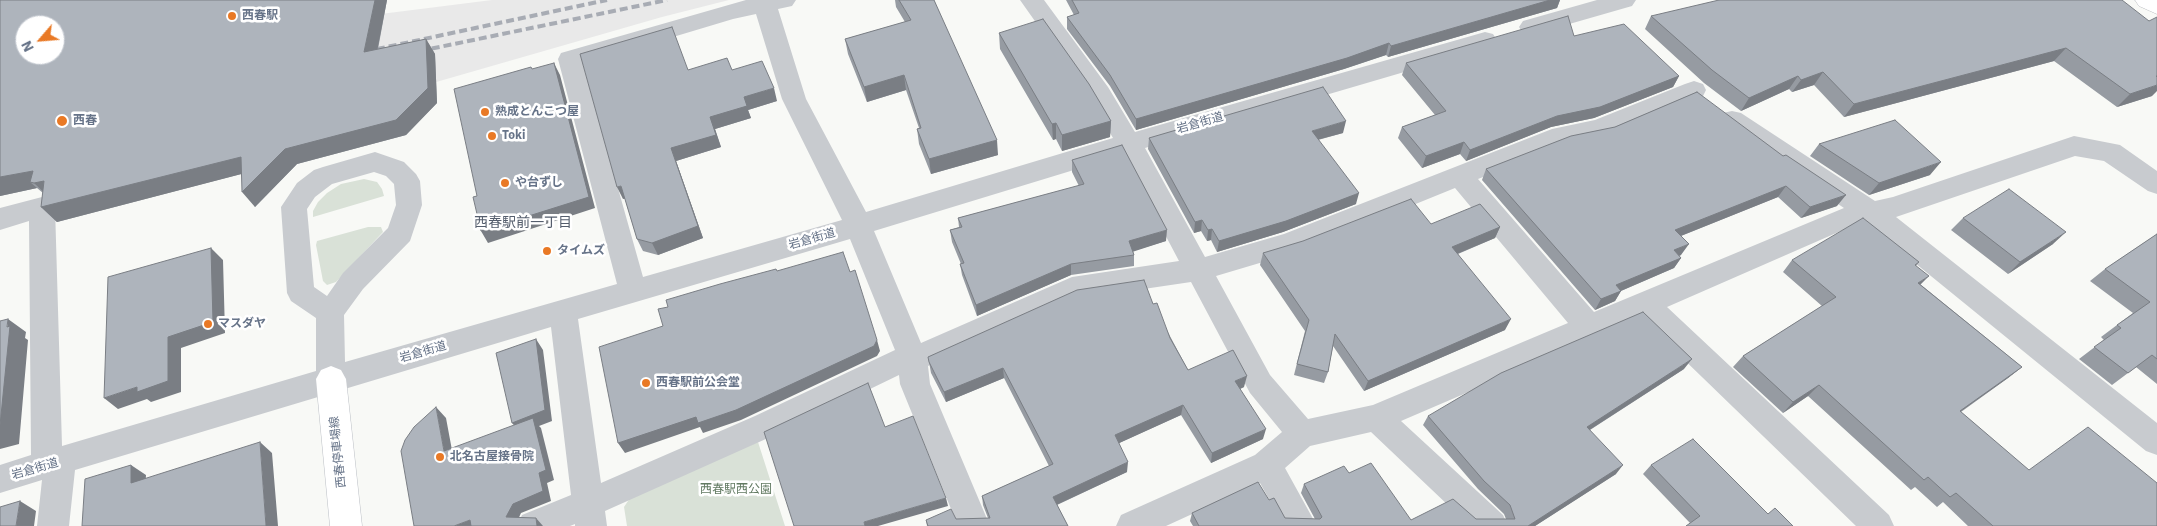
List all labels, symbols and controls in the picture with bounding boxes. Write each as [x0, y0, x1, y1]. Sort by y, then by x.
place label: 西春駅 [242, 9, 278, 23]
marker: 西春駅 [226, 10, 238, 22]
north arrow [15, 15, 65, 65]
text: N [17, 38, 38, 55]
place label: 熟成とんこつ屋 [495, 105, 579, 119]
marker: 熟成とんこつ屋 [479, 106, 491, 118]
street label: 岩倉街道 [1175, 109, 1225, 137]
marker: 西春 [55, 114, 69, 128]
place label: 西春 [73, 114, 97, 128]
place label: Toki [502, 129, 525, 143]
marker: Toki [486, 130, 498, 142]
place label: や台ずし [515, 176, 563, 190]
marker: や台ずし [499, 177, 511, 189]
district label: 西春駅前一丁目 [474, 215, 572, 231]
street label: 岩倉街道 [787, 225, 837, 253]
place label: タイムズ [557, 244, 605, 258]
marker: タイムズ [541, 245, 553, 257]
place label: マスダヤ [218, 317, 266, 331]
marker: マスダヤ [202, 318, 214, 330]
street label: 岩倉街道 [398, 338, 448, 366]
place label: 西春駅前公会堂 [656, 376, 740, 390]
marker: 西春駅前公会堂 [640, 377, 652, 389]
street label: 西春停車場線 [327, 415, 349, 489]
place label: 北名古屋接骨院 [450, 450, 534, 464]
marker: 北名古屋接骨院 [434, 451, 446, 463]
street label: 岩倉街道 [10, 455, 60, 483]
park label: 西春駅西公園 [700, 483, 772, 497]

